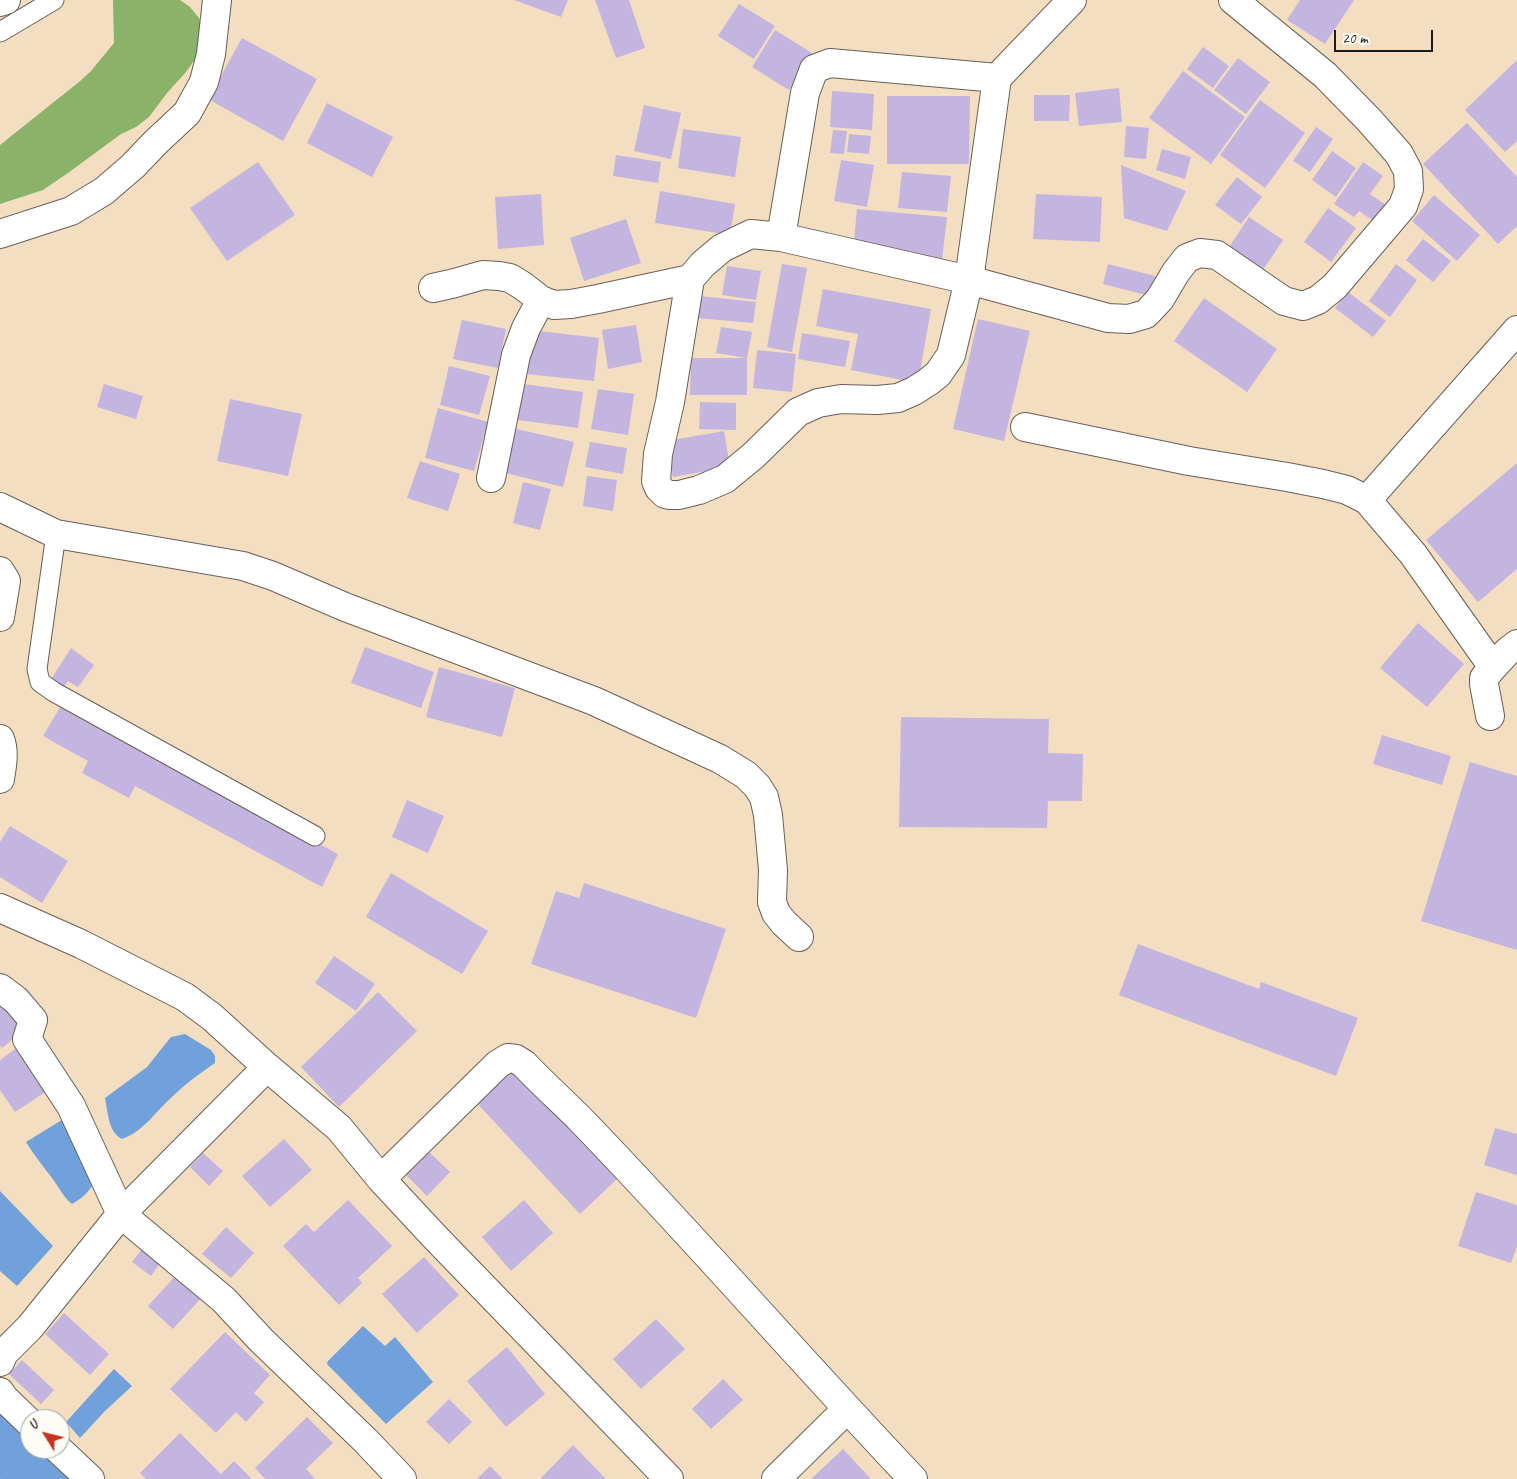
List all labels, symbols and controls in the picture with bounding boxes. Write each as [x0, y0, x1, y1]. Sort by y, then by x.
scale bar [1337, 20, 1436, 52]
text: 20 m [1342, 29, 1368, 48]
north arrow [20, 1409, 70, 1459]
text: U [24, 1418, 42, 1433]

